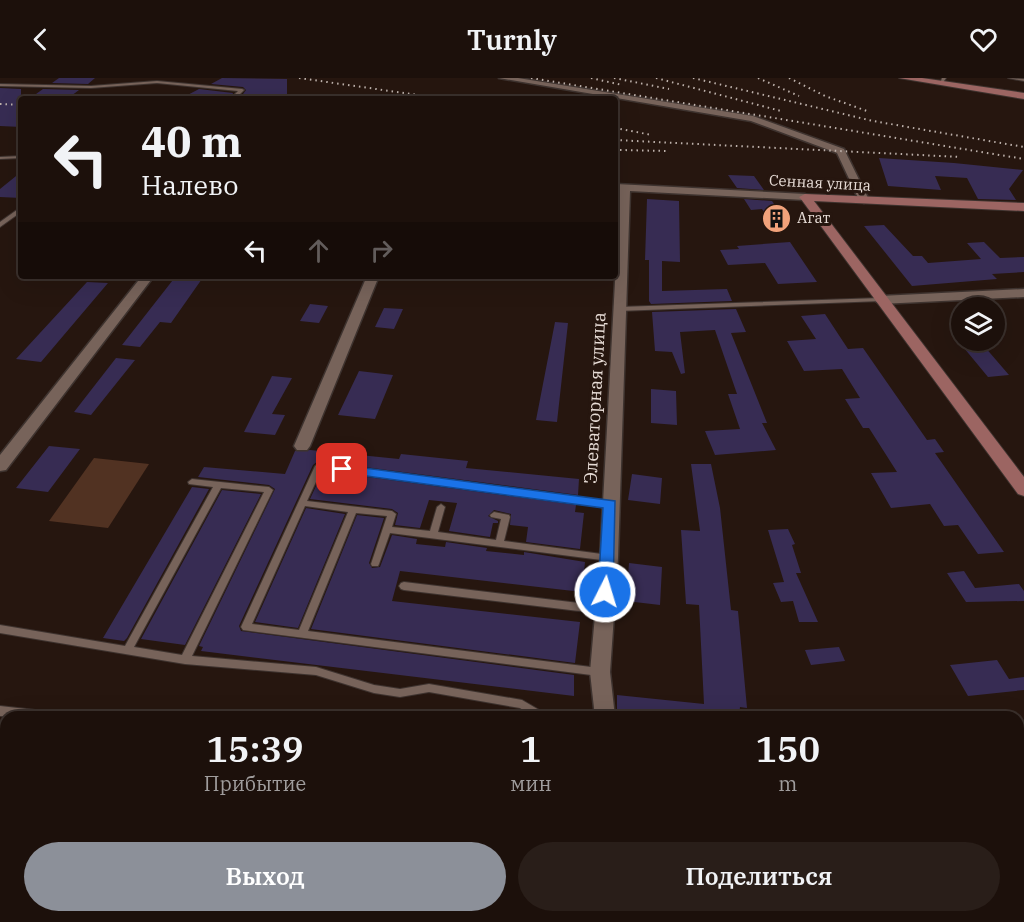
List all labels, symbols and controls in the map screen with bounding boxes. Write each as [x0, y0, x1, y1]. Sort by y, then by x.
text: Turnly [467, 22, 557, 57]
icon: back [24, 23, 57, 56]
icon: heart [967, 23, 1000, 56]
text: 40 m [141, 114, 242, 169]
icon: left [42, 120, 120, 198]
text: Налево [141, 167, 238, 202]
street label: Сенная улица [768, 170, 872, 195]
building icon: Агат [760, 202, 792, 234]
place label: Агат [797, 208, 831, 227]
icon: left [239, 234, 272, 267]
icon: ahead [302, 234, 335, 267]
icon: right [365, 234, 398, 267]
map controls [951, 297, 1005, 351]
button: layers [951, 297, 1005, 351]
street label: Элеваторная улица [579, 311, 610, 484]
pin [316, 443, 367, 494]
icon: arrive [325, 452, 358, 485]
position arrow [573, 560, 637, 624]
text: 15:39 [206, 725, 304, 772]
text: 1 [520, 725, 542, 772]
text: 150 [755, 725, 820, 772]
text: Прибытие [204, 770, 306, 797]
text: мин [510, 770, 552, 797]
text: m [778, 770, 797, 797]
button: Выход [24, 842, 506, 911]
button: Поделиться [518, 842, 1000, 911]

